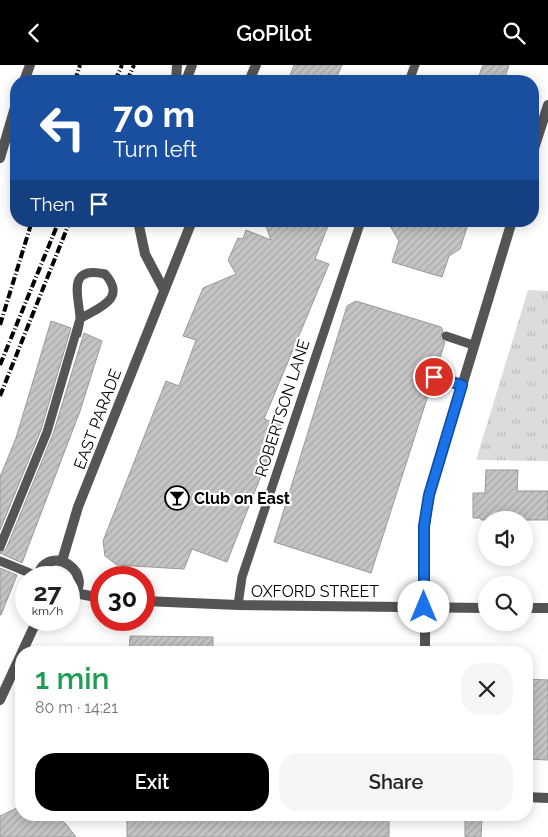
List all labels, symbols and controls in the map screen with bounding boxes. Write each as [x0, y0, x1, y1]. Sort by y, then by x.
icon: back [20, 19, 48, 47]
icon: search [500, 19, 528, 47]
text: GoPilot [236, 20, 312, 46]
text: 70 m [113, 94, 195, 135]
icon: left [30, 95, 95, 160]
text: Turn left [113, 136, 197, 162]
icon: arrive [85, 190, 113, 218]
text: Then [30, 193, 75, 215]
street label: ROBERTSON LANE [251, 337, 314, 479]
pin [413, 356, 455, 398]
icon: arrive [420, 363, 448, 391]
street label: EAST PARADE [70, 366, 125, 472]
bar icon: Club on East [164, 485, 190, 511]
place label: Club on East [194, 489, 290, 508]
map controls [478, 511, 533, 631]
button: sound [478, 511, 533, 566]
speed limit sign: 30 [90, 566, 155, 631]
button: search [478, 576, 533, 631]
text: 27 [33, 577, 62, 607]
position arrow [397, 580, 449, 632]
street label: OXFORD STREET [251, 582, 379, 601]
text: km/h [32, 604, 63, 618]
text: 1 min [35, 661, 110, 696]
button: close [461, 663, 513, 715]
text: 80 m · 14:21 [35, 698, 118, 717]
button: Exit [35, 753, 269, 811]
button: Share [279, 753, 513, 811]

